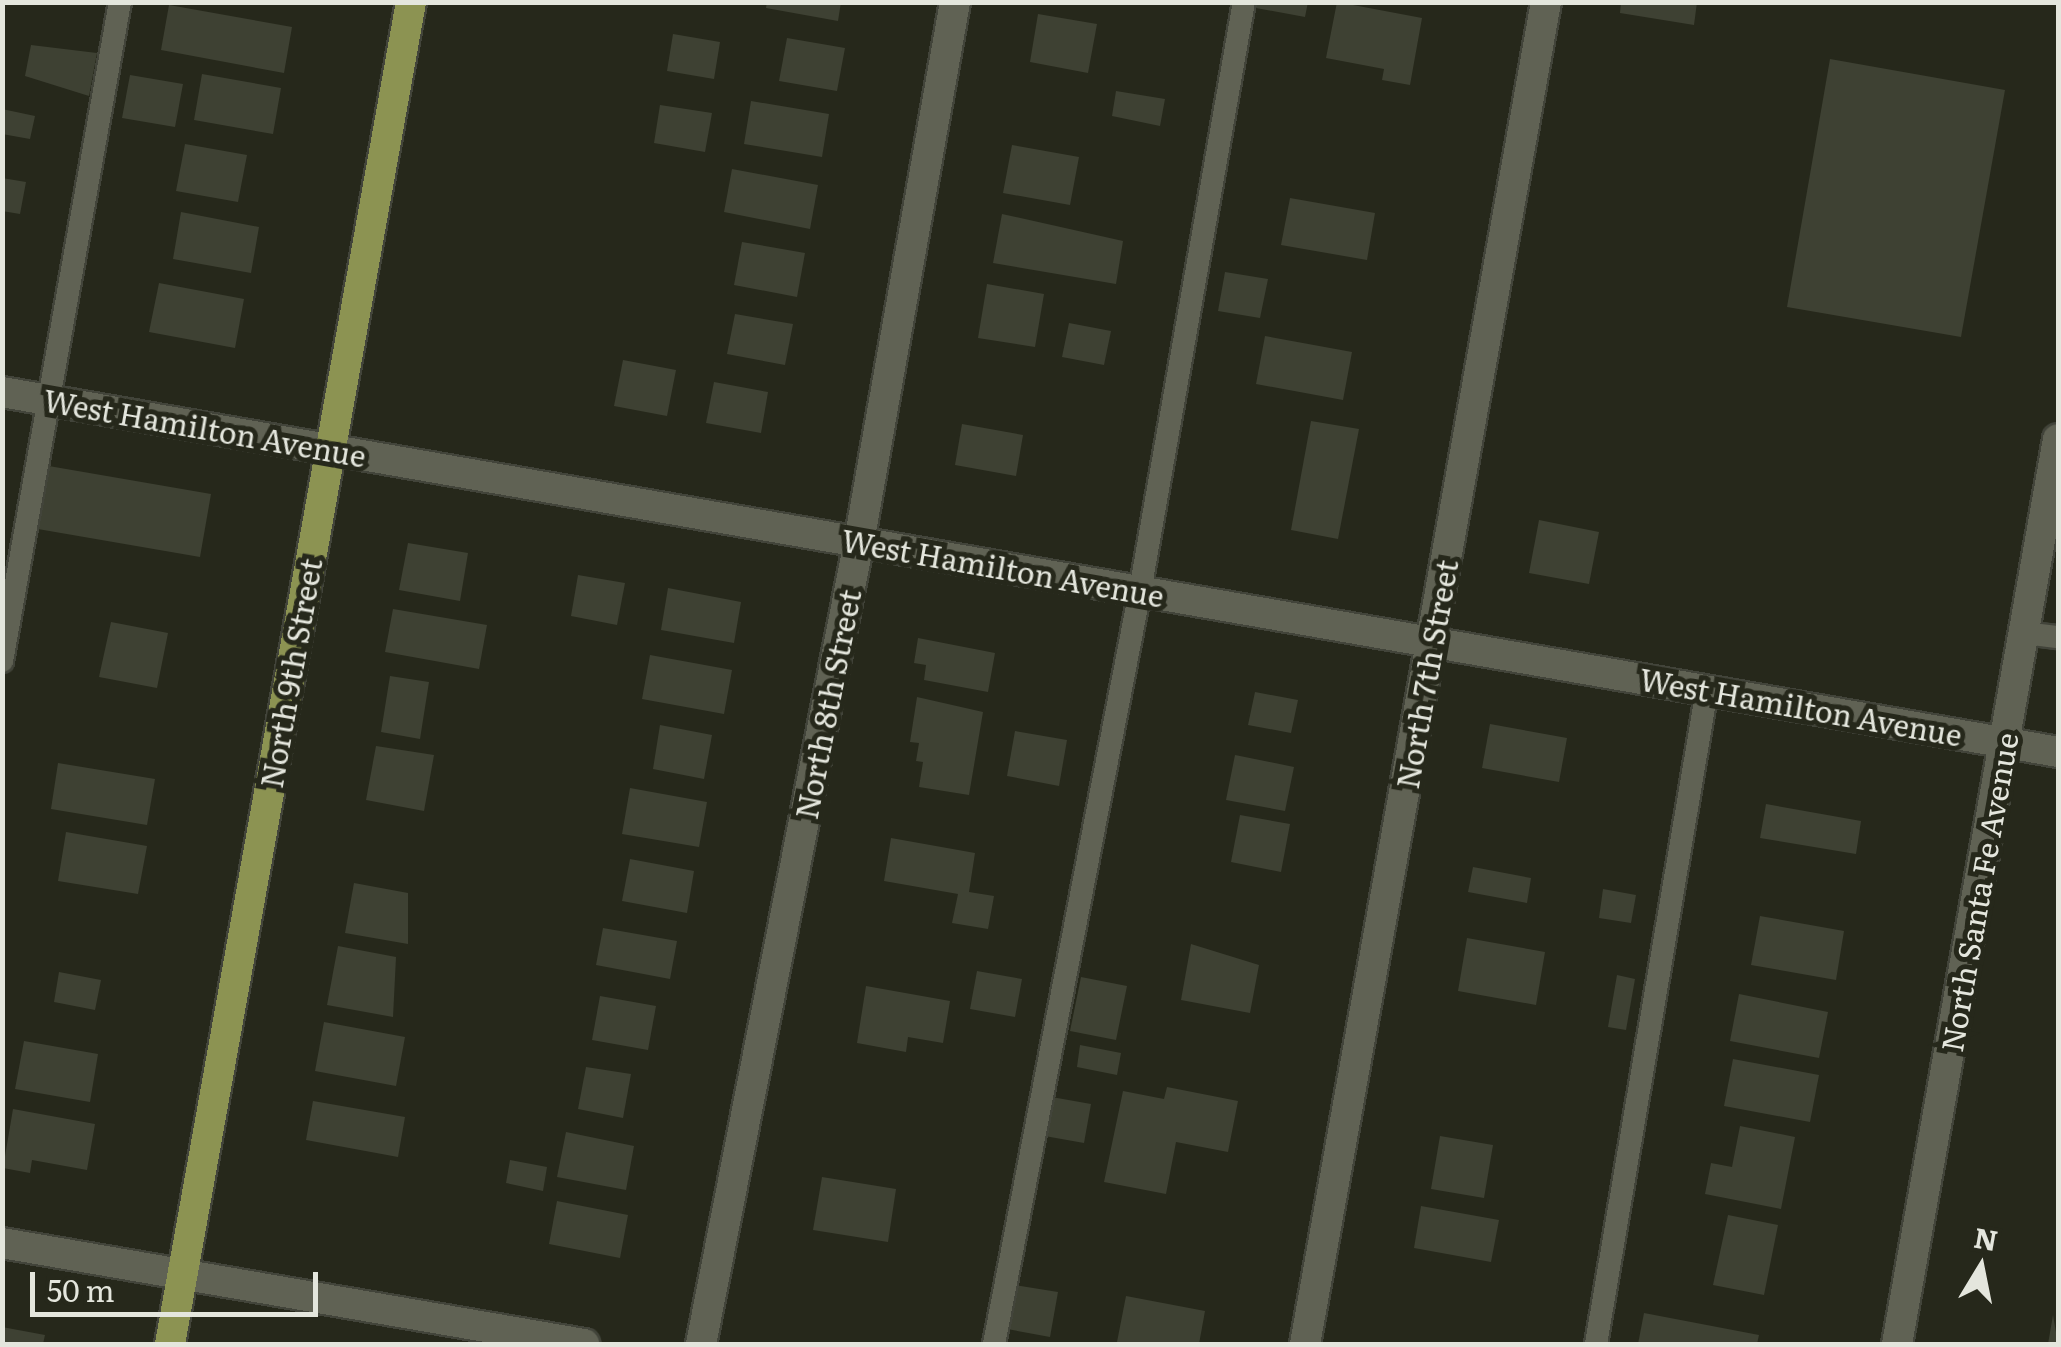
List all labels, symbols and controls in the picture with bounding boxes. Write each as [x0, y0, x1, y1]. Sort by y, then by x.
street label: West Hamilton Avenue [41, 381, 369, 473]
street label: West Hamilton Avenue [839, 521, 1167, 613]
street label: North 9th Street [252, 555, 328, 791]
street label: North 7th Street [1388, 557, 1464, 791]
street label: North 8th Street [787, 586, 867, 822]
street label: West Hamilton Avenue [1637, 660, 1965, 752]
street label: North Santa Fe Avenue [1932, 730, 2024, 1054]
text: N [1971, 1215, 2001, 1260]
north arrow [1931, 1217, 2031, 1317]
scale bar [35, 1252, 322, 1314]
text: 50 m [47, 1267, 115, 1311]

